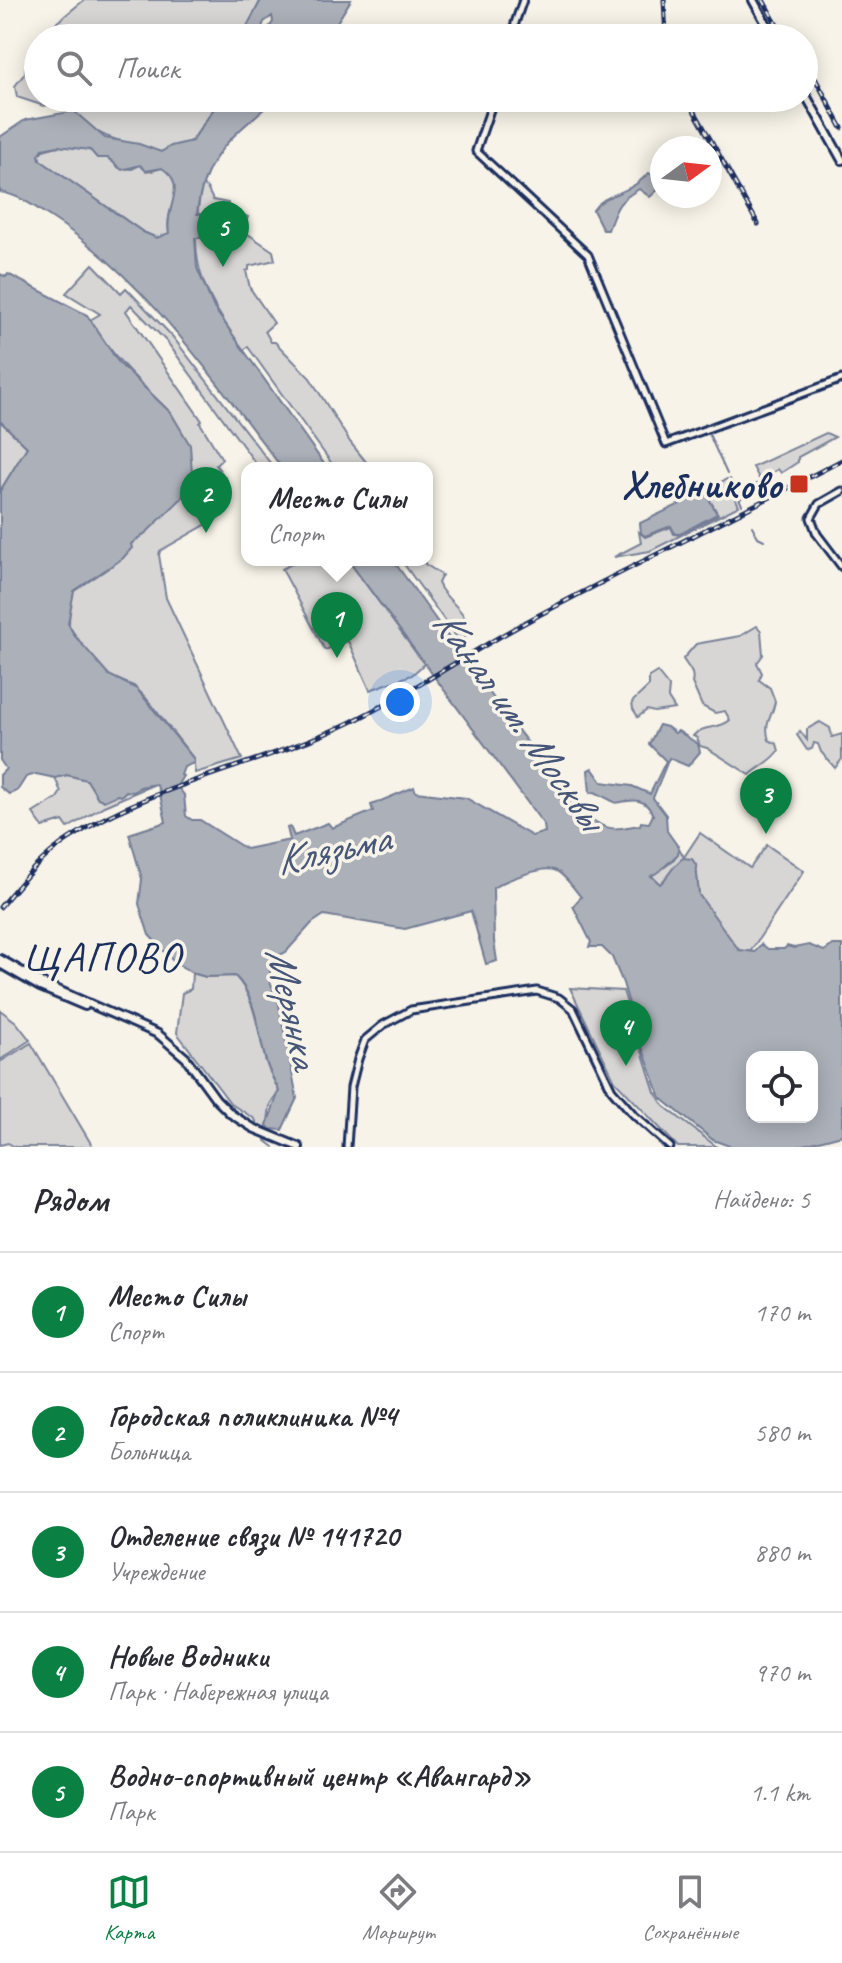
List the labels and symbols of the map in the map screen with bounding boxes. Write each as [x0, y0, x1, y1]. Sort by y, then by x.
north arrow [650, 136, 722, 208]
pin: 5 [197, 201, 249, 267]
place label: Хлебниково [622, 460, 784, 510]
pin: 2 [180, 467, 232, 533]
marker: Хлебниково [788, 473, 810, 495]
pin: 1 [311, 592, 363, 658]
water label: Канал им. Москвы [421, 598, 621, 845]
your location [380, 682, 420, 722]
pin: 3 [740, 768, 792, 834]
water label: Клязьма [271, 811, 398, 887]
district label: ЩАПОВО [24, 931, 184, 984]
water label: Мерянка [253, 942, 333, 1077]
pin: 4 [600, 1000, 652, 1066]

